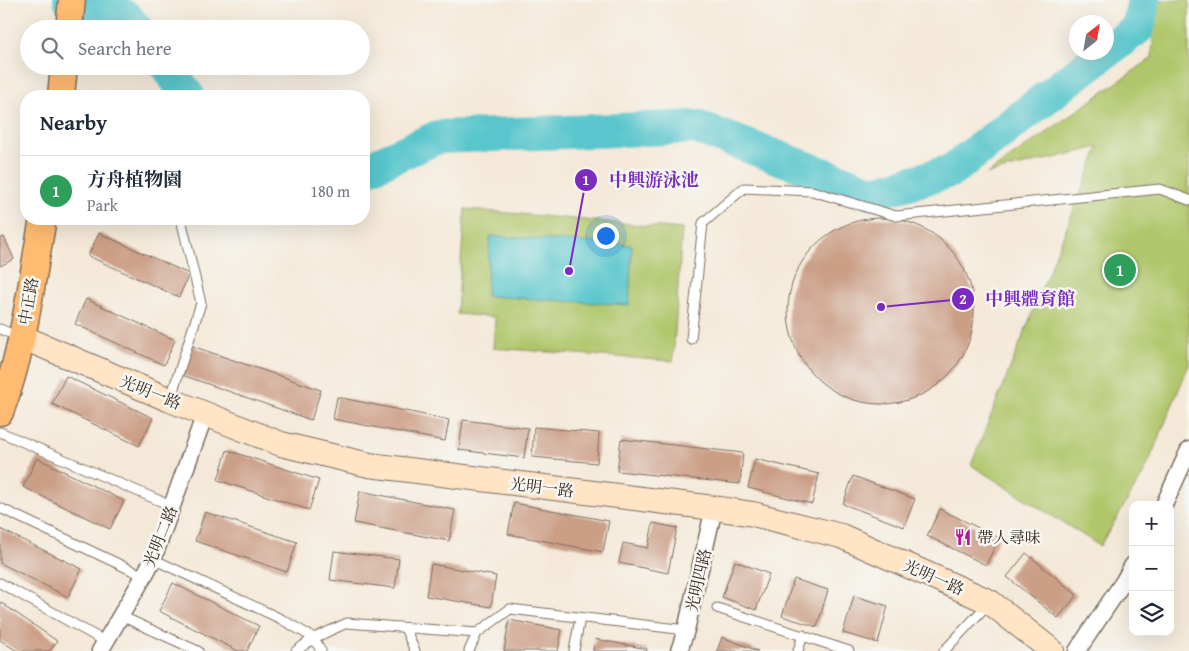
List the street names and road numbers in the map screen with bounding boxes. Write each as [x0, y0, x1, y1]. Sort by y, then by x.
street label: 中正路 [12, 275, 44, 327]
street label: 光明一路 [117, 369, 185, 415]
street label: 光明一路 [509, 471, 575, 503]
street label: 光明二路 [137, 502, 183, 570]
street label: 光明四路 [679, 546, 717, 614]
street label: 光明一路 [900, 553, 968, 601]

